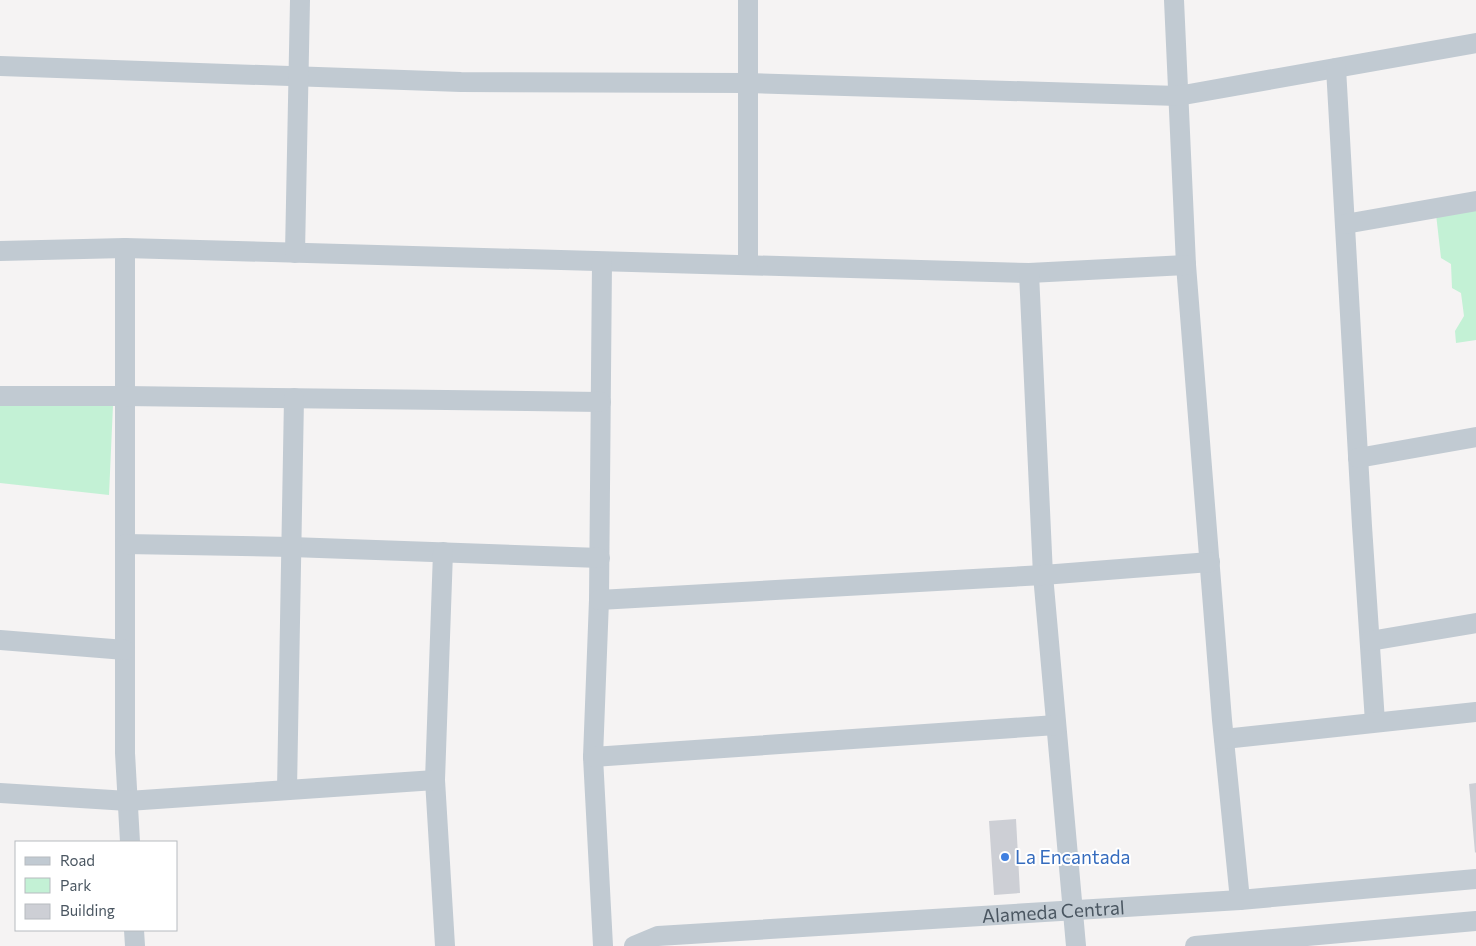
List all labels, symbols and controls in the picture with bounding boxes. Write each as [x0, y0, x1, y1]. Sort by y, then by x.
legend [15, 841, 178, 931]
place label: La Encantada [1015, 845, 1130, 868]
text: Road [60, 851, 95, 869]
marker: La Encantada [999, 851, 1011, 863]
text: Park [60, 876, 91, 894]
street label: Alameda Central [981, 895, 1125, 927]
text: Building [60, 901, 115, 919]

